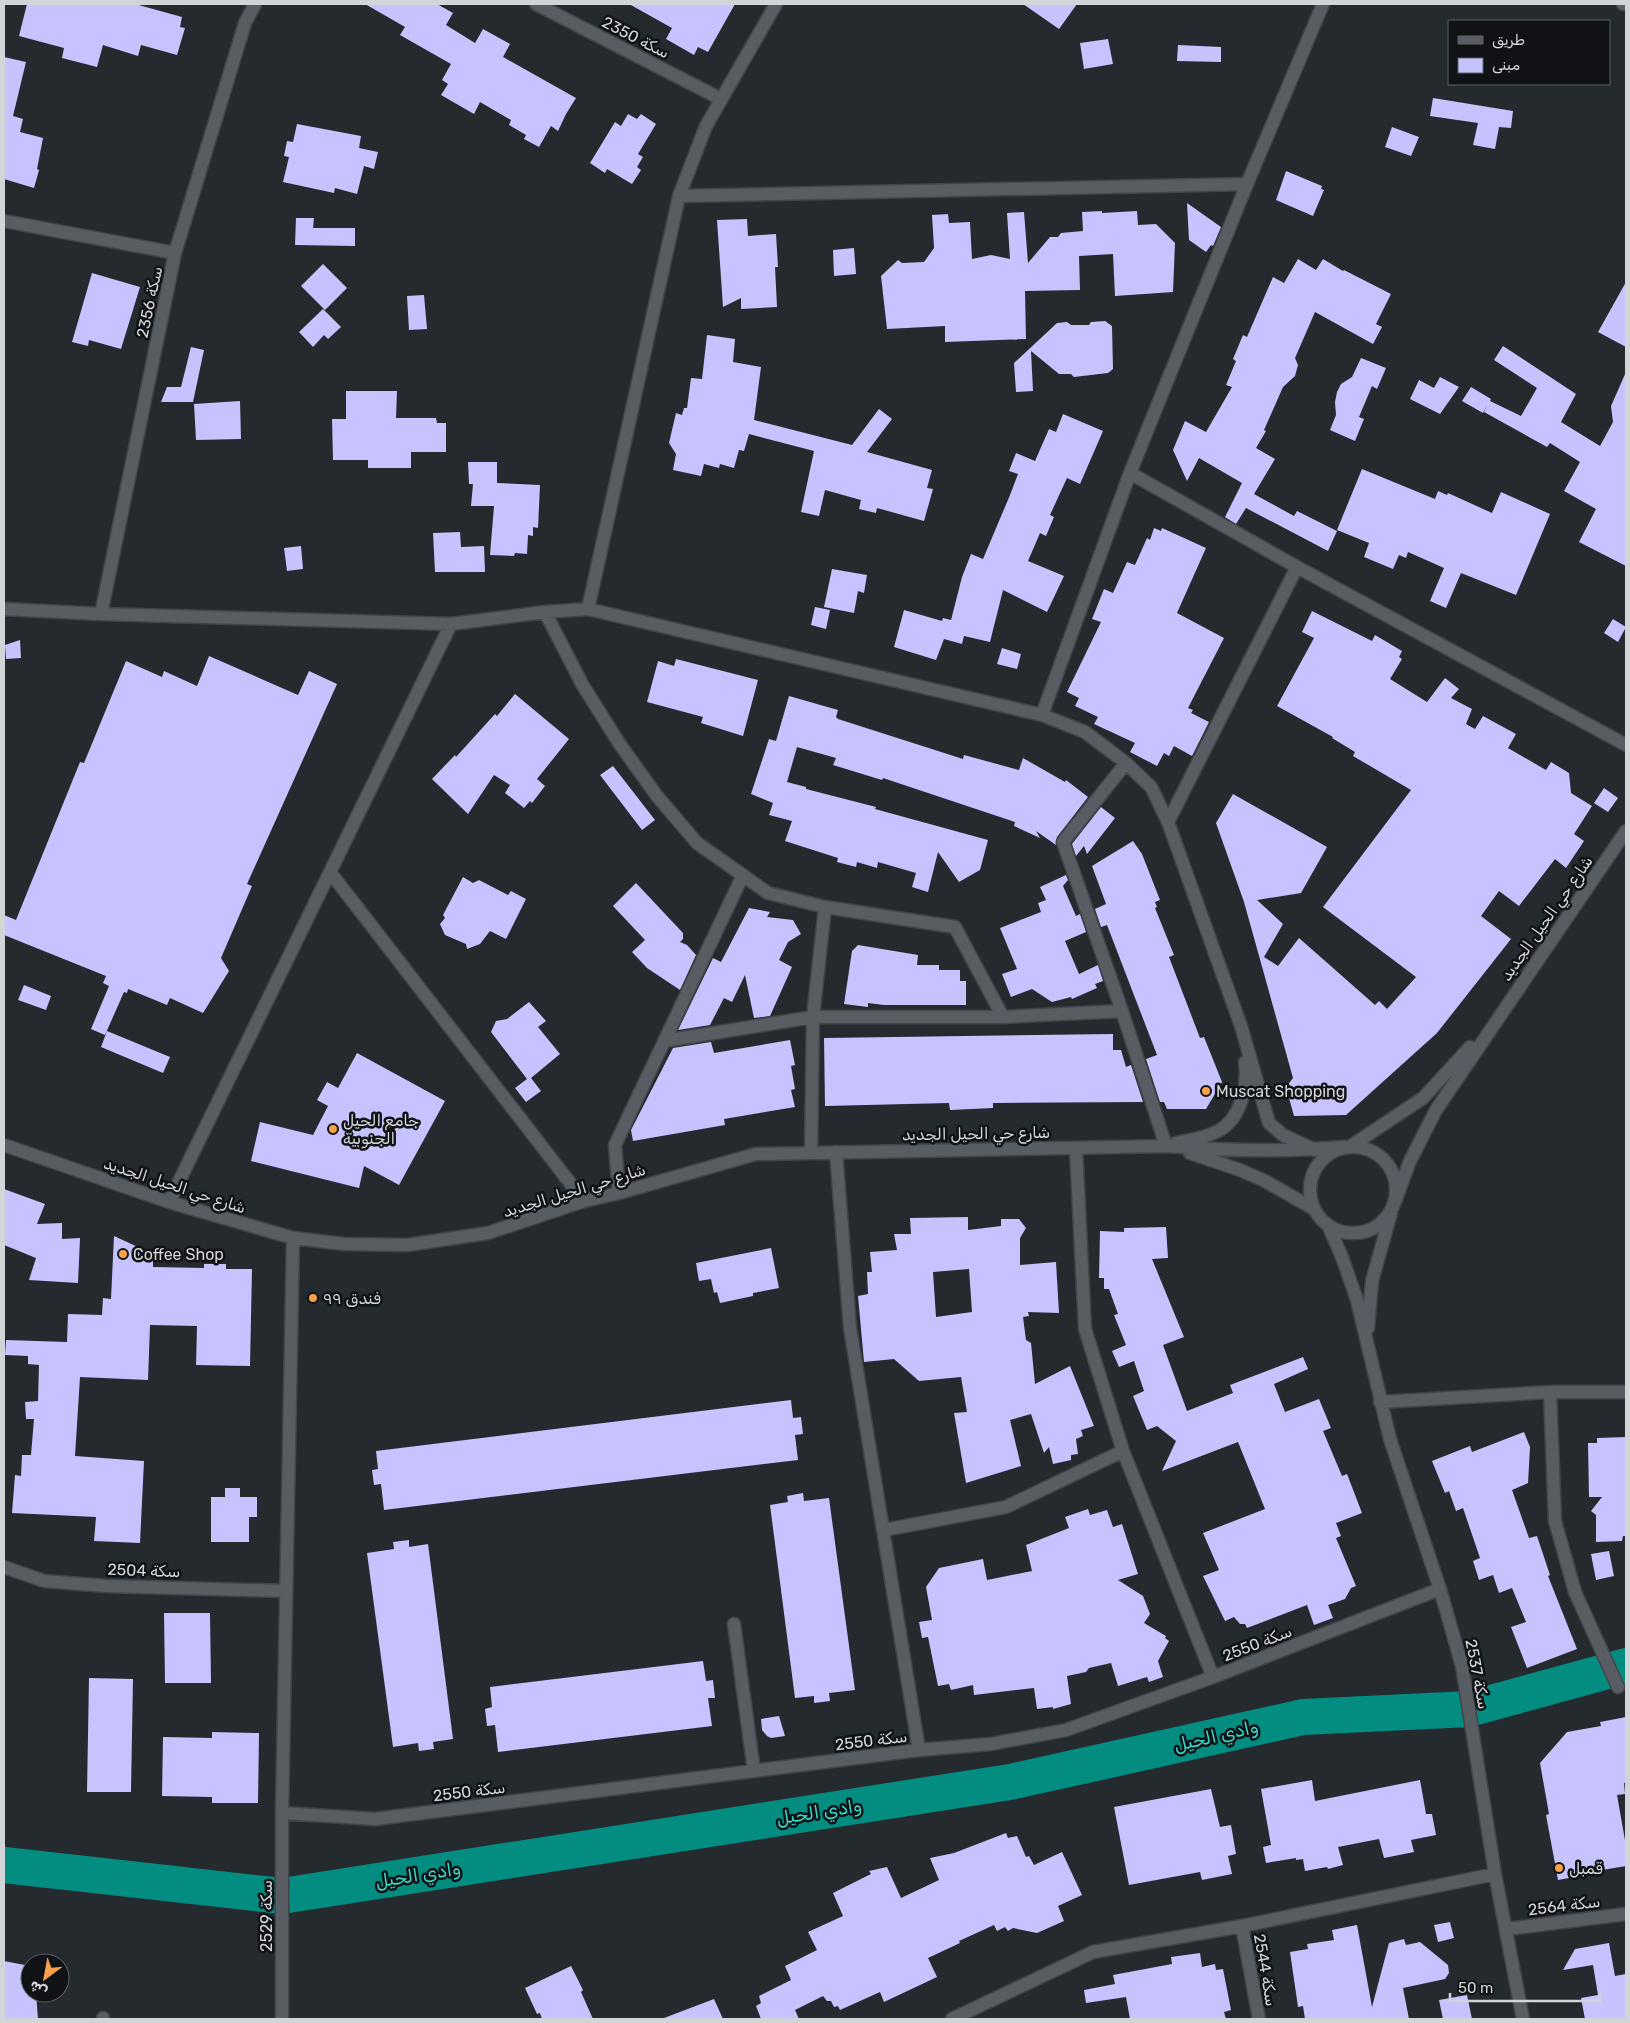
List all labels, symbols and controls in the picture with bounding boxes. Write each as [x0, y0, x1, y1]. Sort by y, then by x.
street label: سكة 2350 [599, 12, 673, 62]
legend [1448, 20, 1610, 85]
text: طريق [1492, 31, 1525, 49]
text: مبنى [1492, 56, 1520, 74]
street label: سكة 2356 [133, 265, 166, 339]
street label: شارع حي الحيل الجديد [1496, 852, 1599, 986]
place label: Muscat Shopping [1216, 1082, 1345, 1101]
marker: Muscat Shopping [1200, 1085, 1212, 1097]
place label: جامع الحيل الجنوبية [343, 1111, 419, 1149]
marker: جامع الحيل الجنوبية [327, 1123, 339, 1135]
street label: شارع حي الحيل الجديد [902, 1123, 1050, 1147]
street label: شارع حي الحيل الجديد [100, 1154, 248, 1220]
street label: شارع حي الحيل الجديد [500, 1160, 649, 1224]
place label: Coffee Shop [133, 1245, 224, 1264]
marker: Coffee Shop [117, 1248, 129, 1260]
place label: فندق ٩٩ [323, 1289, 381, 1308]
marker: فندق ٩٩ [307, 1292, 319, 1304]
street label: سكة 2504 [107, 1560, 181, 1581]
street label: سكة 2550 [1220, 1622, 1295, 1665]
street label: سكة 2537 [1461, 1637, 1494, 1711]
water label: وادي الحيل [1172, 1716, 1261, 1757]
street label: سكة 2550 [834, 1727, 908, 1754]
street label: سكة 2550 [432, 1778, 506, 1805]
water label: وادي الحيل [775, 1794, 863, 1831]
water label: وادي الحيل [374, 1857, 462, 1894]
place label: قمبل [1569, 1859, 1603, 1878]
marker: قمبل [1553, 1862, 1565, 1874]
street label: سكة 2529 [257, 1880, 276, 1952]
street label: سكة 2564 [1527, 1892, 1601, 1919]
street label: سكة 2544 [1250, 1933, 1281, 2008]
north arrow [20, 1953, 70, 2003]
scale bar [1450, 1970, 1600, 2002]
text: ش [26, 1977, 50, 2001]
text: 50 m [1458, 1979, 1493, 1997]

